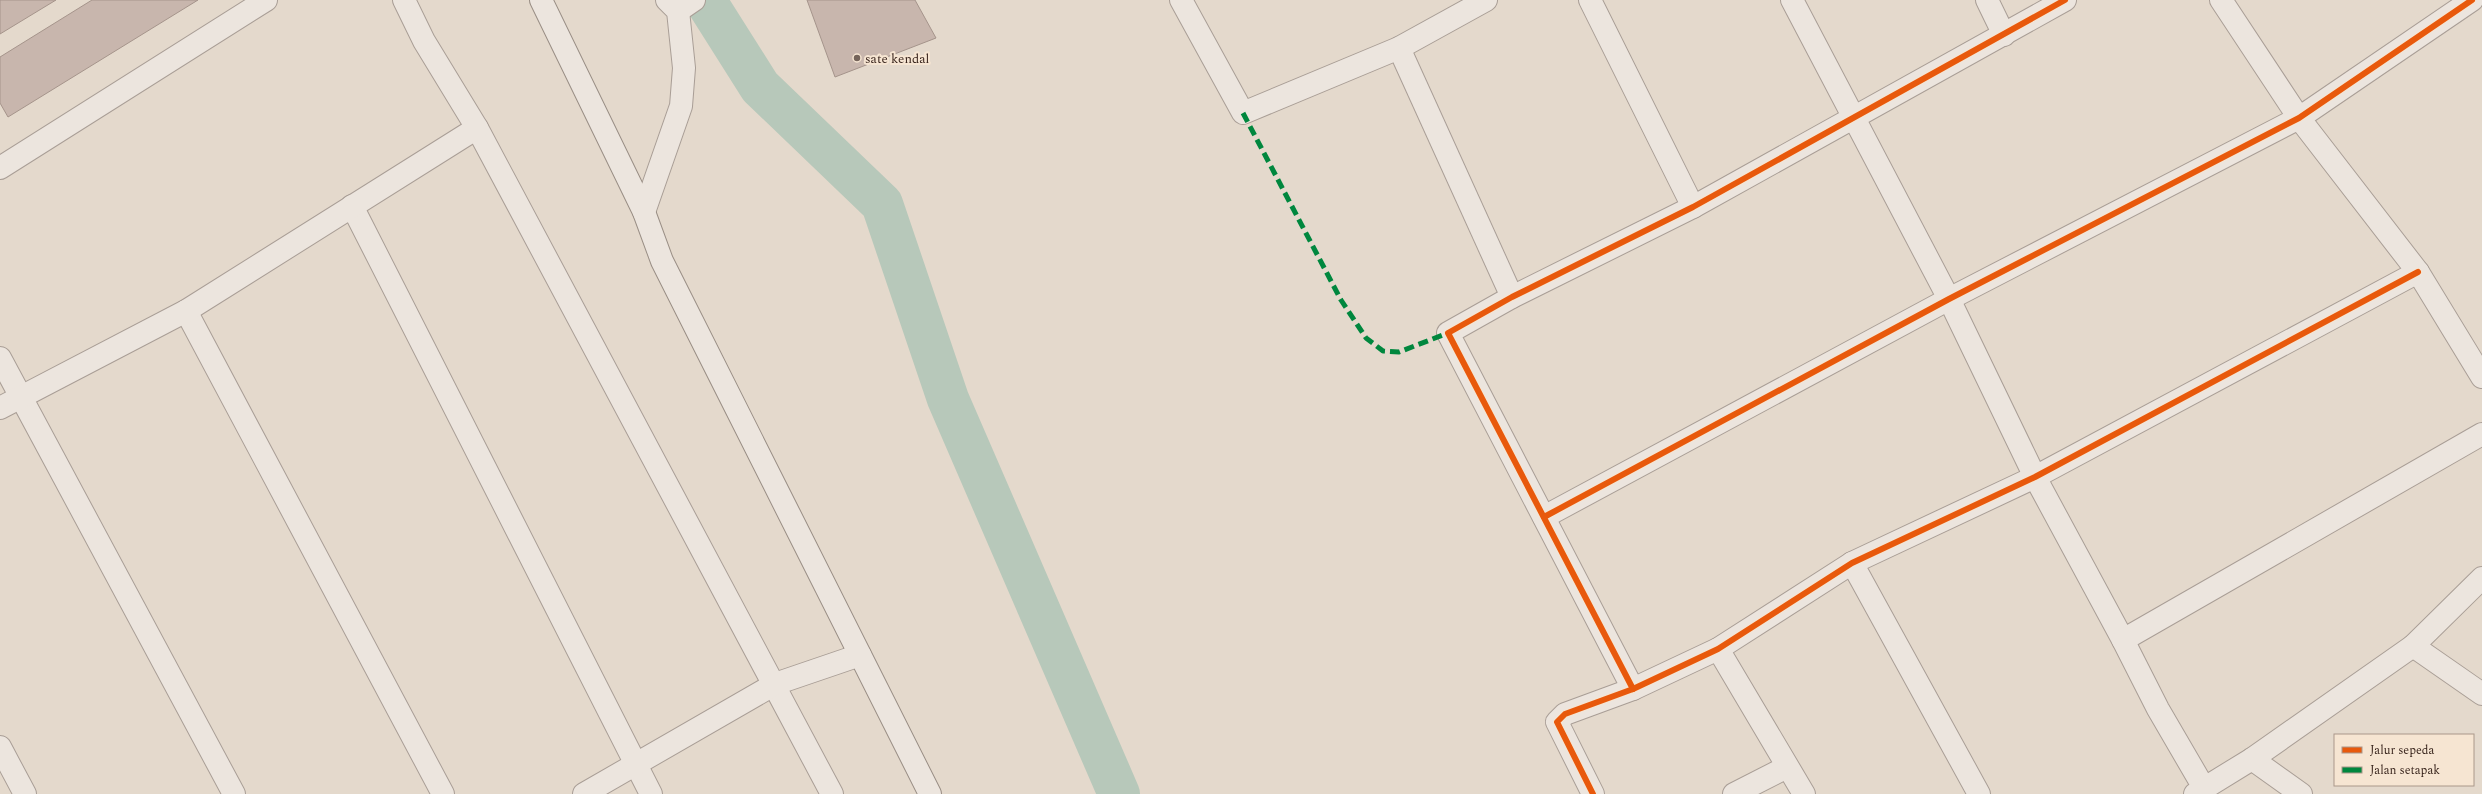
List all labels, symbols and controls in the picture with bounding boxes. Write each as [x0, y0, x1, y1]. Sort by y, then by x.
place label: sate kendal [865, 49, 930, 69]
marker: sate kendal [852, 53, 862, 63]
legend [2334, 734, 2474, 786]
text: Jalur sepeda [2370, 741, 2435, 760]
text: Jalan setapak [2370, 761, 2440, 780]

